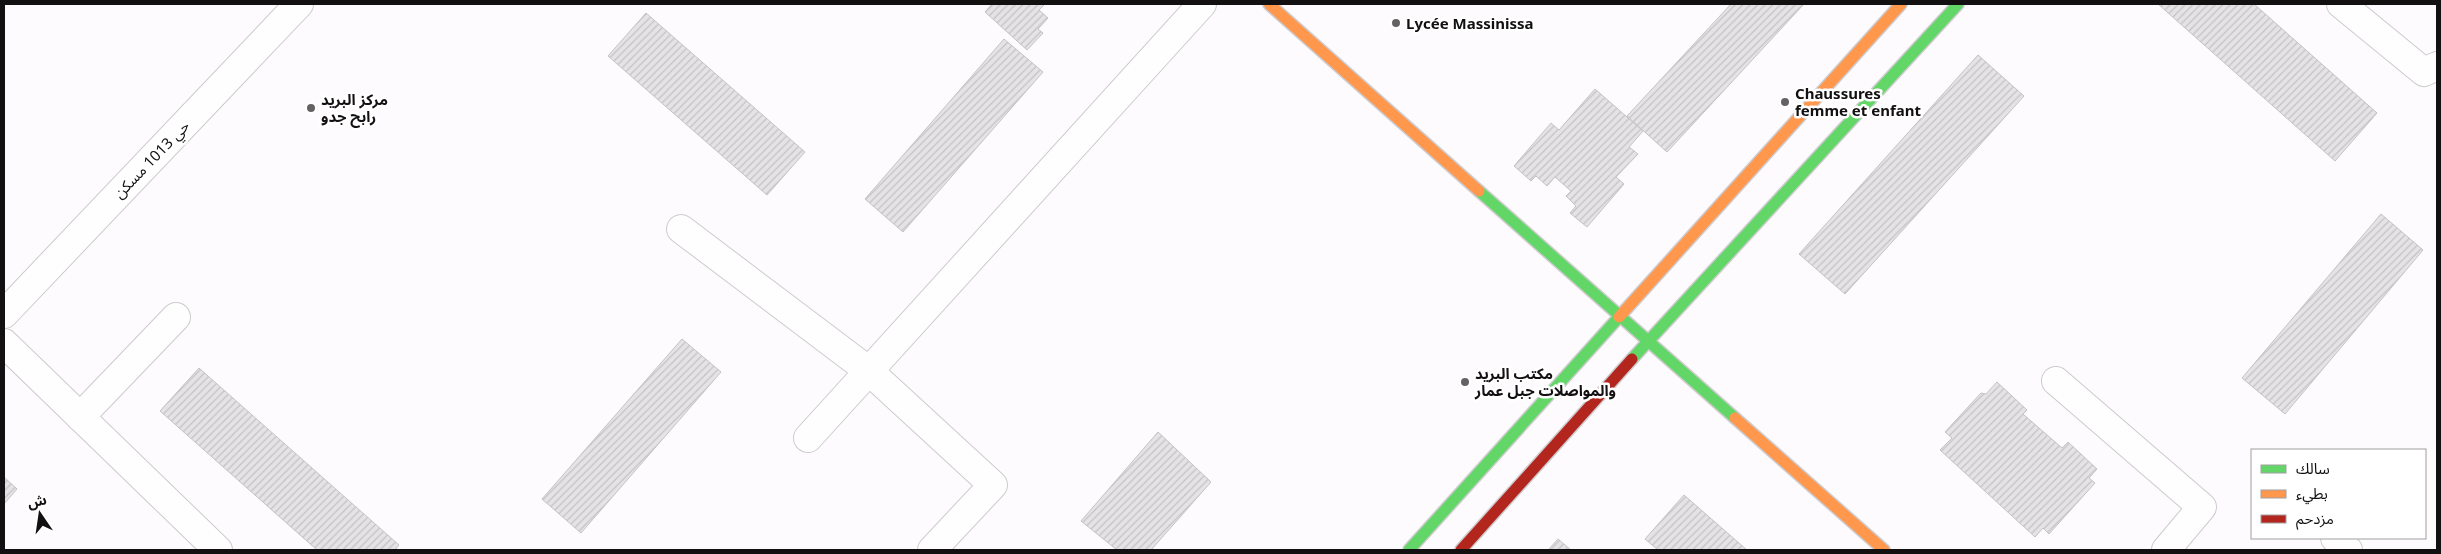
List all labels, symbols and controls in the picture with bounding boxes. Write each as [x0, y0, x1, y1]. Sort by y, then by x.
place label: Lycée Massinissa [1406, 13, 1533, 33]
marker: Lycée Massinissa [1390, 17, 1402, 29]
place label: Chaussures femme et enfant [1795, 83, 1921, 120]
place label: مركز البريد رابح جدو [321, 89, 388, 128]
marker: Chaussures femme et enfant [1779, 96, 1791, 108]
marker: مركز البريد رابح جدو [305, 102, 317, 114]
street label: حي 1013 مسكن [109, 116, 195, 204]
place label: مكتب البريد والمواصلات جبل عمار [1474, 363, 1616, 400]
marker: مكتب البريد والمواصلات جبل عمار [1459, 376, 1471, 388]
legend [2251, 449, 2426, 539]
text: سالك [2296, 458, 2330, 478]
text: بطيء [2296, 483, 2328, 505]
north arrow [15, 489, 65, 539]
text: ش [25, 489, 48, 512]
text: مزدحم [2296, 508, 2334, 530]

